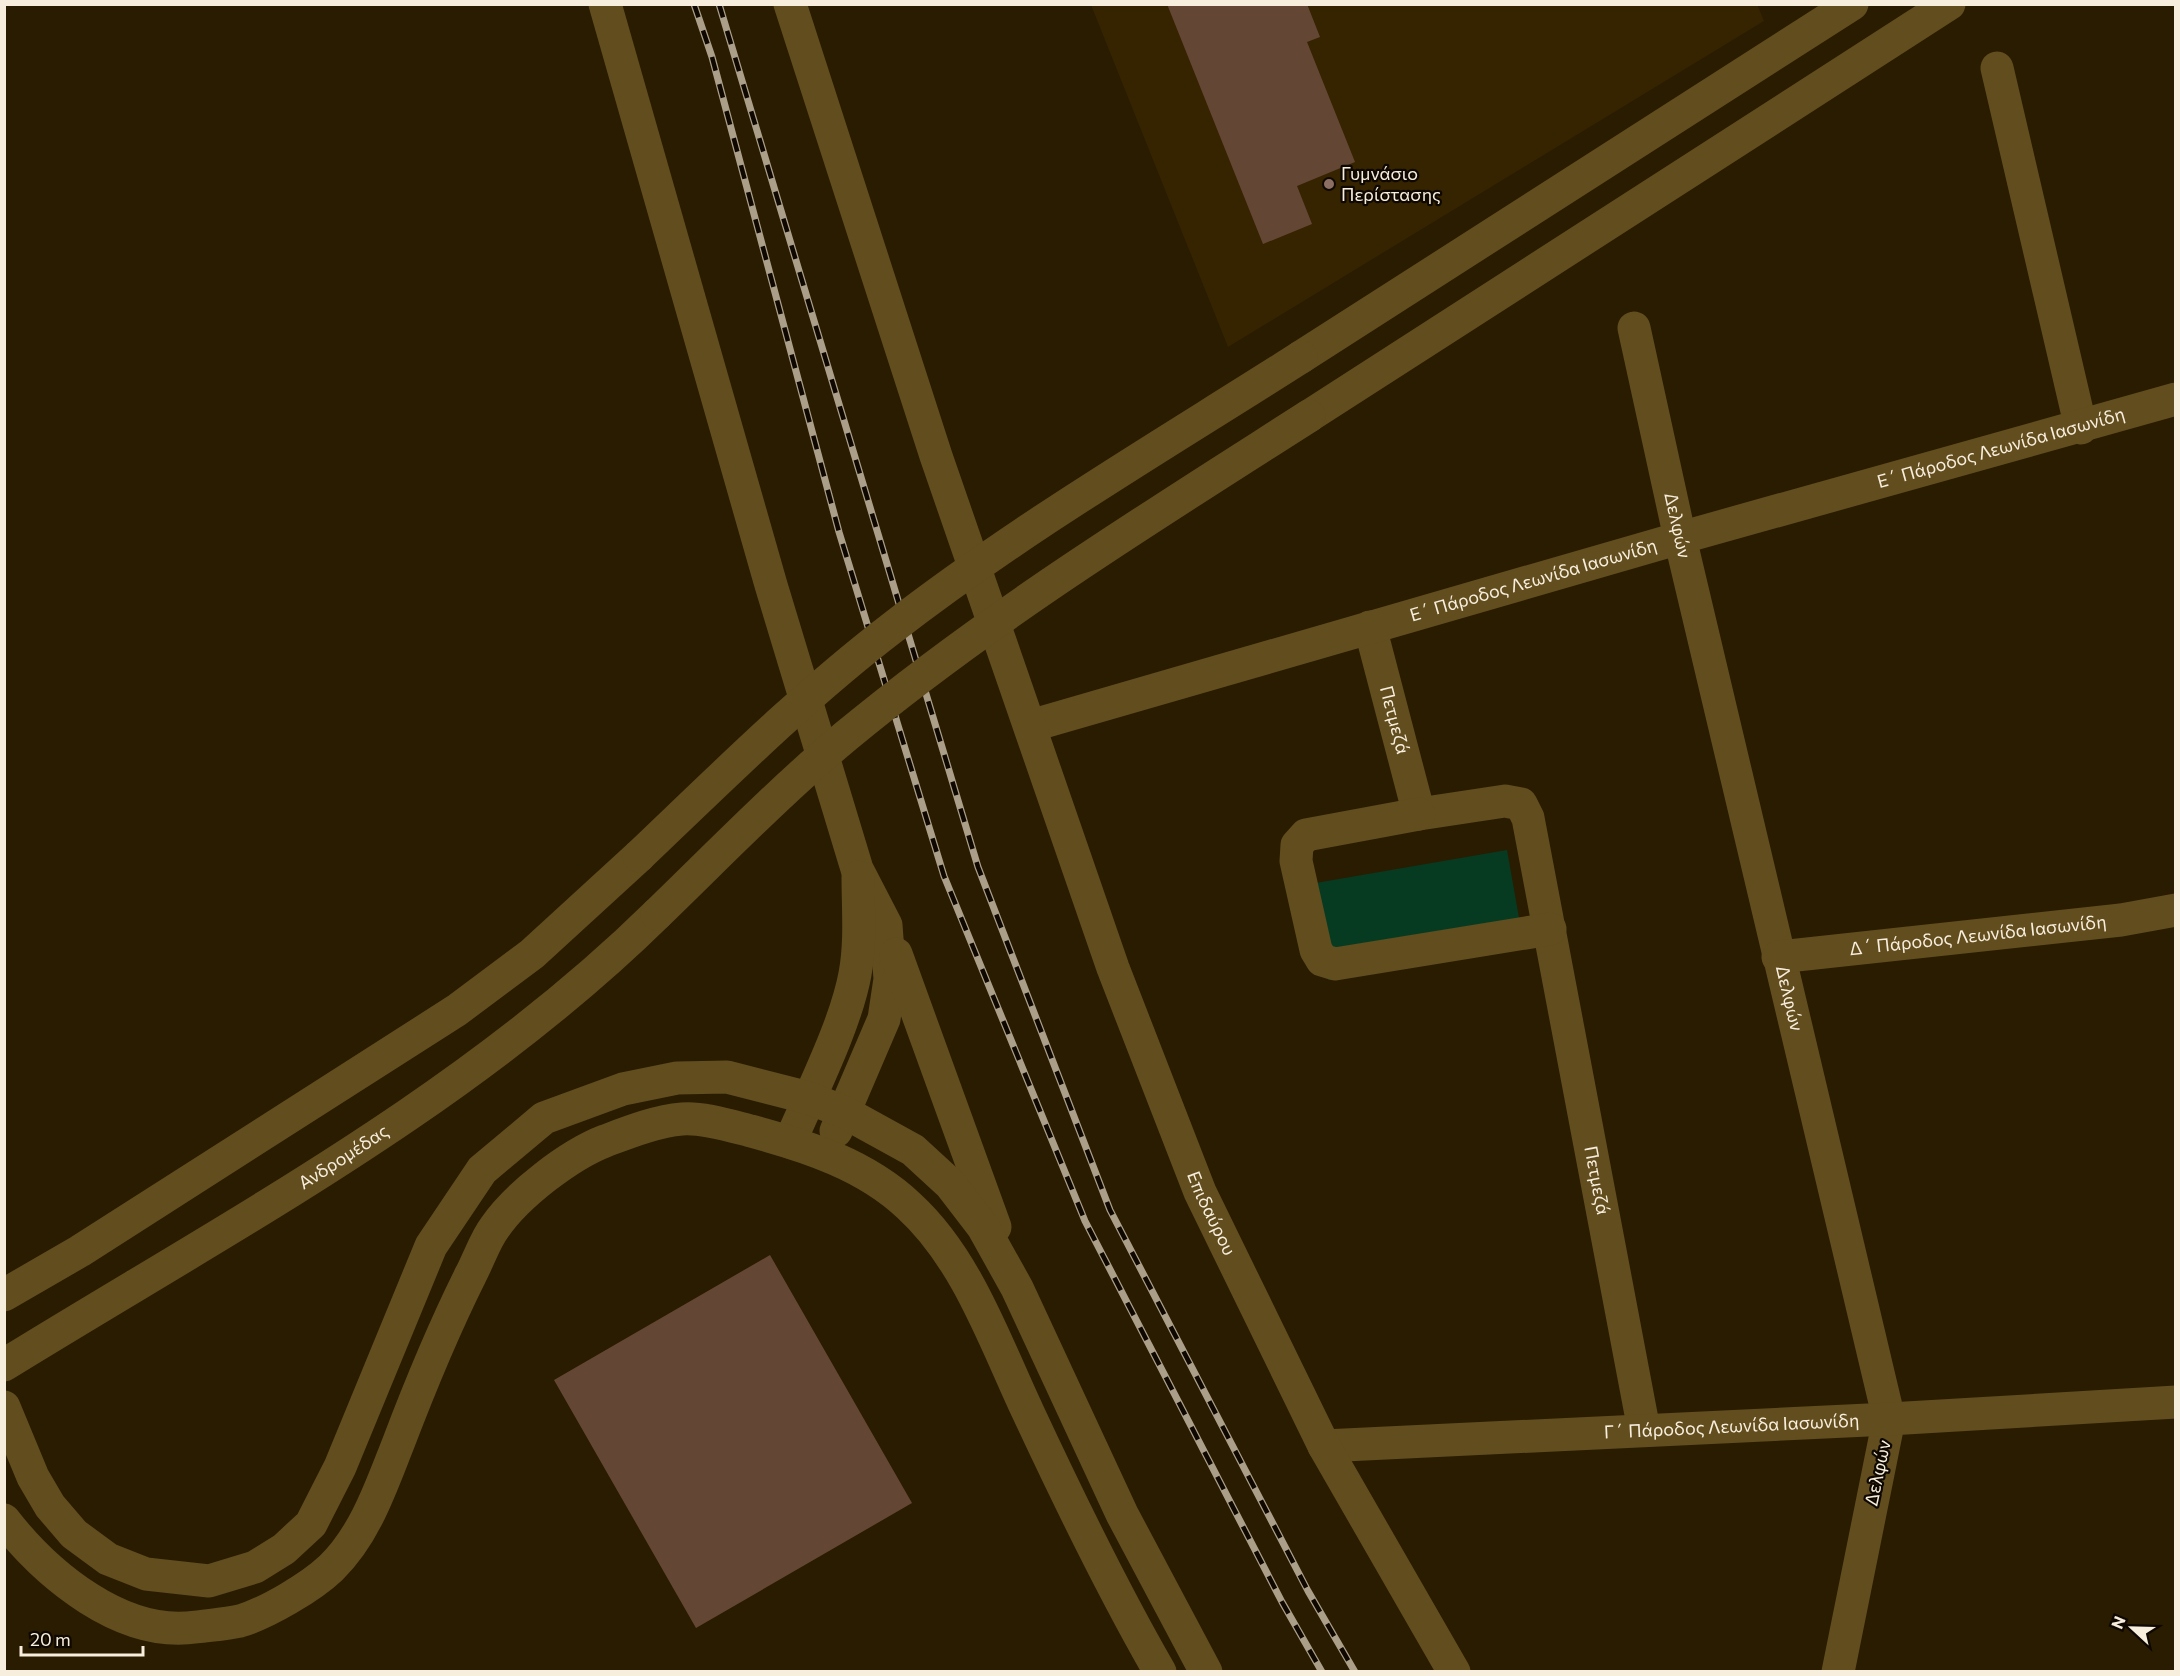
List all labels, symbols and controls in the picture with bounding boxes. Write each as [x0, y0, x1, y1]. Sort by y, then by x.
place label: Γυμνάσιο Περίστασης [1341, 162, 1441, 205]
marker: Γυμνάσιο Περίστασης [1322, 177, 1336, 191]
street label: Ε΄ Πάροδος Λεωνίδα Ιασωνίδη [1874, 402, 2127, 492]
street label: Δελφών [1660, 490, 1696, 560]
street label: Ε΄ Πάροδος Λεωνίδα Ιασωνίδη [1407, 533, 1659, 626]
street label: Πετμεζά [1376, 683, 1415, 756]
street label: Δ΄ Πάροδος Λεωνίδα Ιασωνίδη [1848, 910, 2107, 959]
street label: Δελφών [1772, 963, 1809, 1033]
street label: Ανδρομέδας [294, 1119, 392, 1193]
street label: Πετμεζά [1580, 1144, 1615, 1216]
street label: Επιδαύρου [1183, 1168, 1241, 1259]
street label: Γ΄ Πάροδος Λεωνίδα Ιασωνίδη [1603, 1408, 1860, 1443]
street label: Δελφών [1859, 1438, 1895, 1508]
north arrow [2102, 1598, 2162, 1658]
text: N [2107, 1613, 2129, 1631]
scale bar [21, 1619, 142, 1657]
text: 20 m [30, 1628, 71, 1650]

